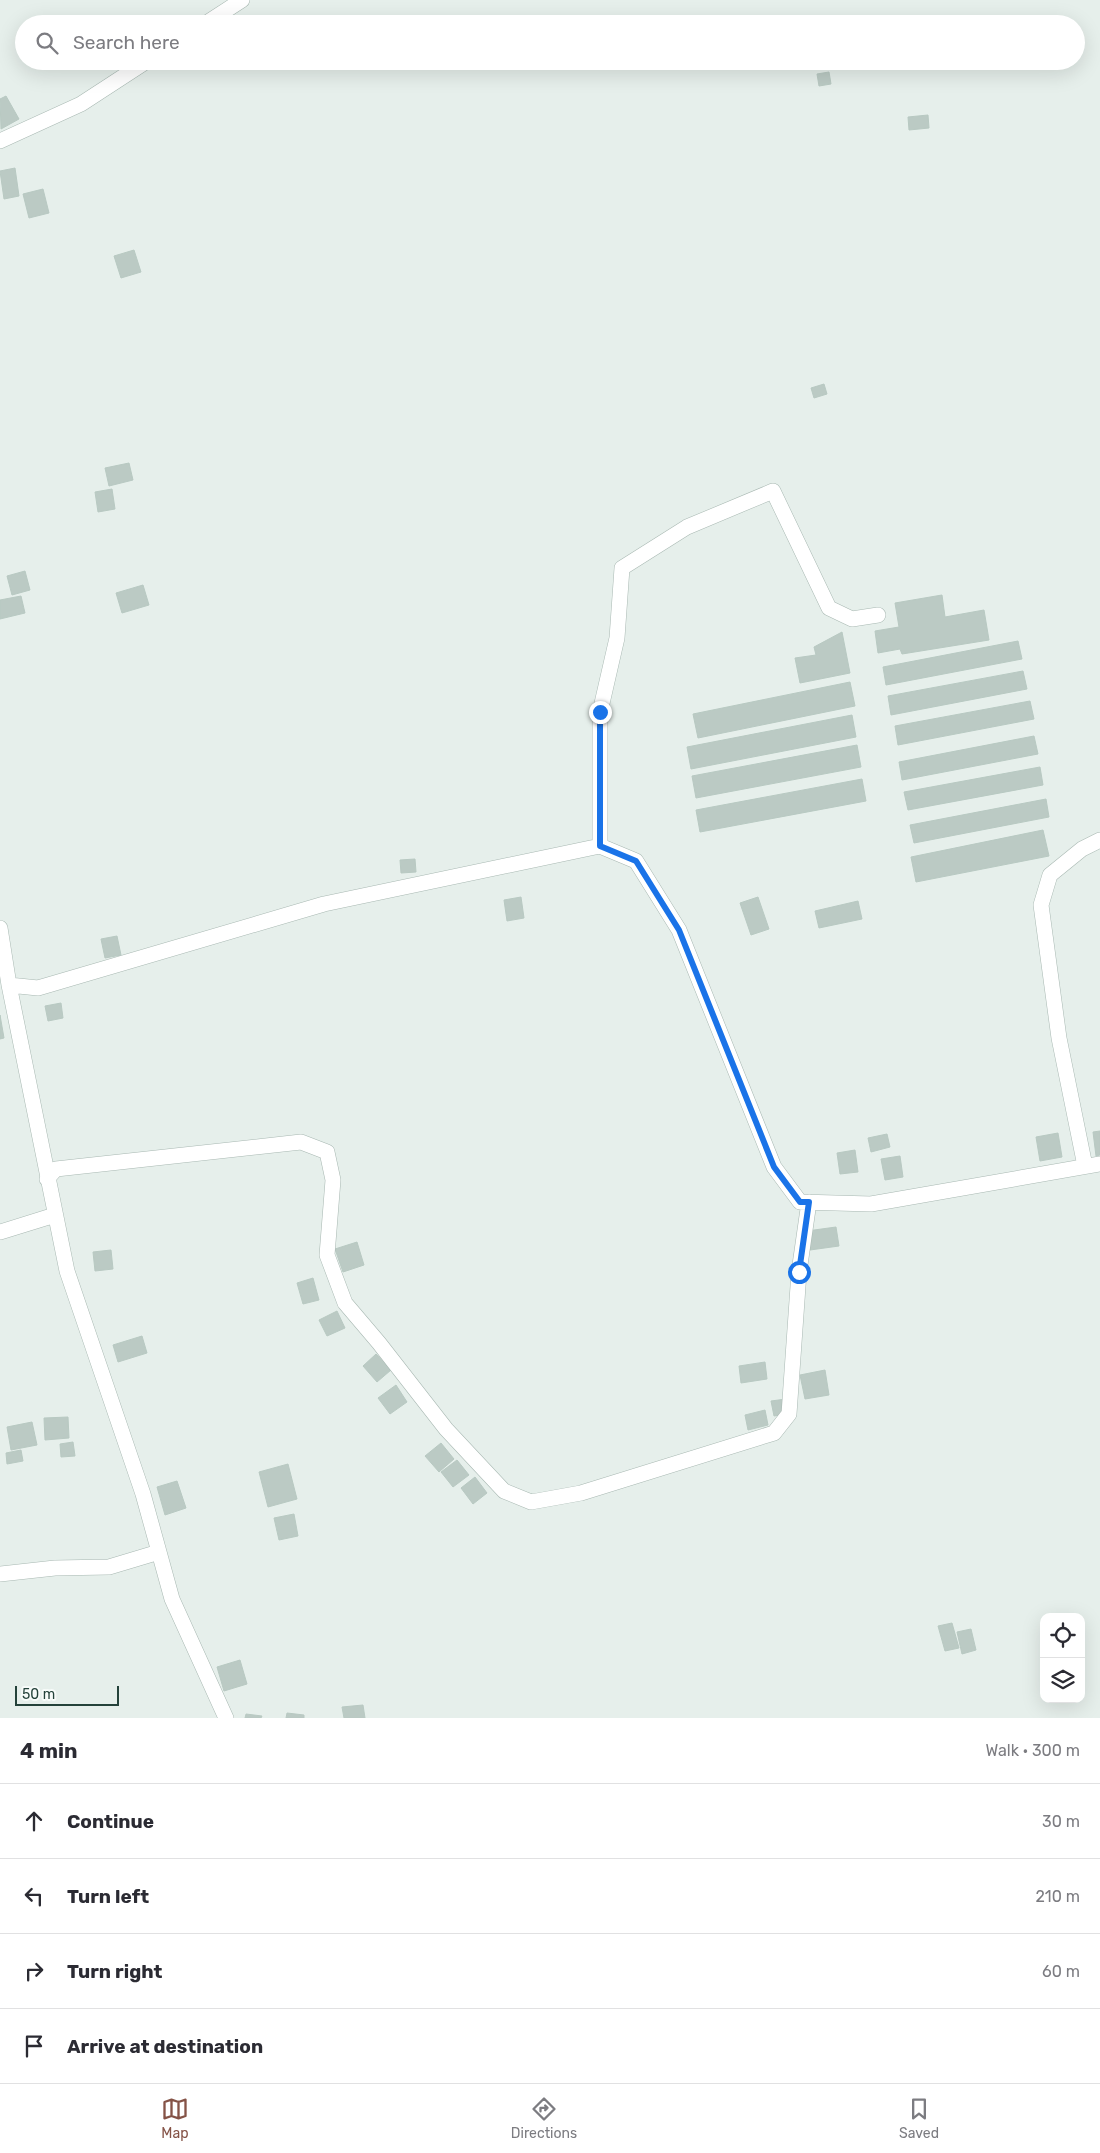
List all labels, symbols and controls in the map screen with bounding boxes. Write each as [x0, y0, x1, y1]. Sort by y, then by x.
search box [15, 15, 1085, 70]
icon: search [33, 29, 61, 57]
text: Search here [73, 31, 180, 54]
route end [589, 701, 612, 724]
route start [788, 1261, 811, 1284]
map controls [1040, 1613, 1085, 1703]
button: locate [1040, 1613, 1085, 1658]
button: layers [1040, 1658, 1085, 1703]
scale bar [15, 1683, 119, 1706]
text: 50 m [22, 1686, 55, 1703]
text: 4 min [20, 1738, 78, 1763]
text: Walk · 300 m [986, 1741, 1080, 1760]
icon: ahead [20, 1807, 48, 1835]
text: Continue [67, 1810, 154, 1833]
text: 30 m [1042, 1812, 1080, 1831]
icon: left [20, 1882, 48, 1910]
text: Turn left [67, 1885, 149, 1908]
text: 210 m [1035, 1887, 1080, 1906]
icon: right [20, 1957, 48, 1985]
text: Turn right [67, 1960, 162, 1983]
text: 60 m [1042, 1962, 1080, 1981]
icon: arrive [20, 2032, 48, 2060]
text: Arrive at destination [67, 2035, 263, 2058]
tab: Map [161, 2095, 189, 2142]
tab: Directions [511, 2095, 577, 2142]
tab: Saved [899, 2095, 939, 2142]

